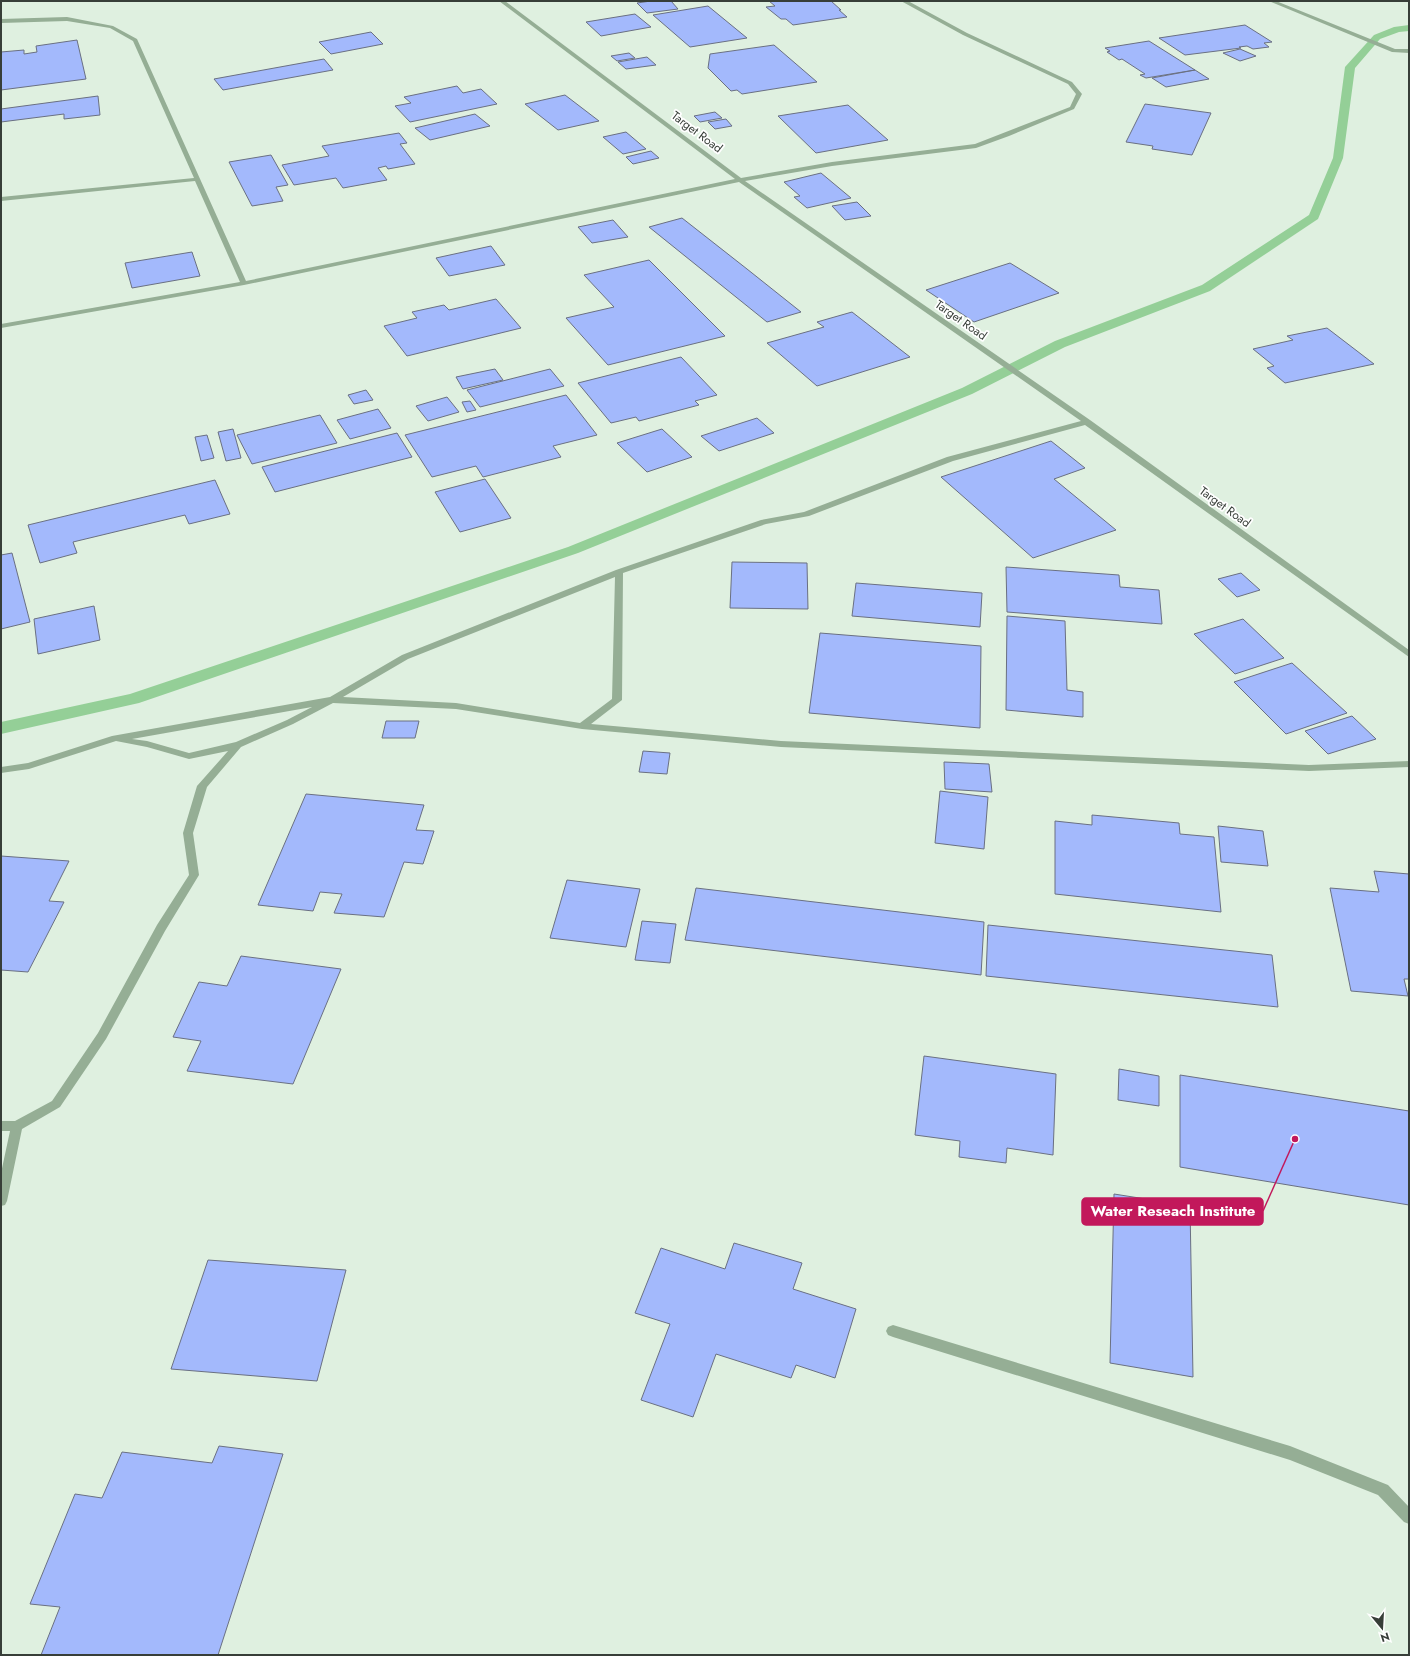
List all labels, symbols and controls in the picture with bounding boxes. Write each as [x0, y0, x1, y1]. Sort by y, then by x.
street label: Target Road [668, 107, 726, 157]
street label: Target Road [931, 296, 991, 344]
street label: Target Road [1196, 482, 1254, 532]
callout: Water Reseach Institute [1082, 1198, 1263, 1225]
text: Water Reseach Institute [1091, 1200, 1256, 1222]
north arrow [1362, 1608, 1402, 1648]
text: N [1378, 1629, 1392, 1646]

